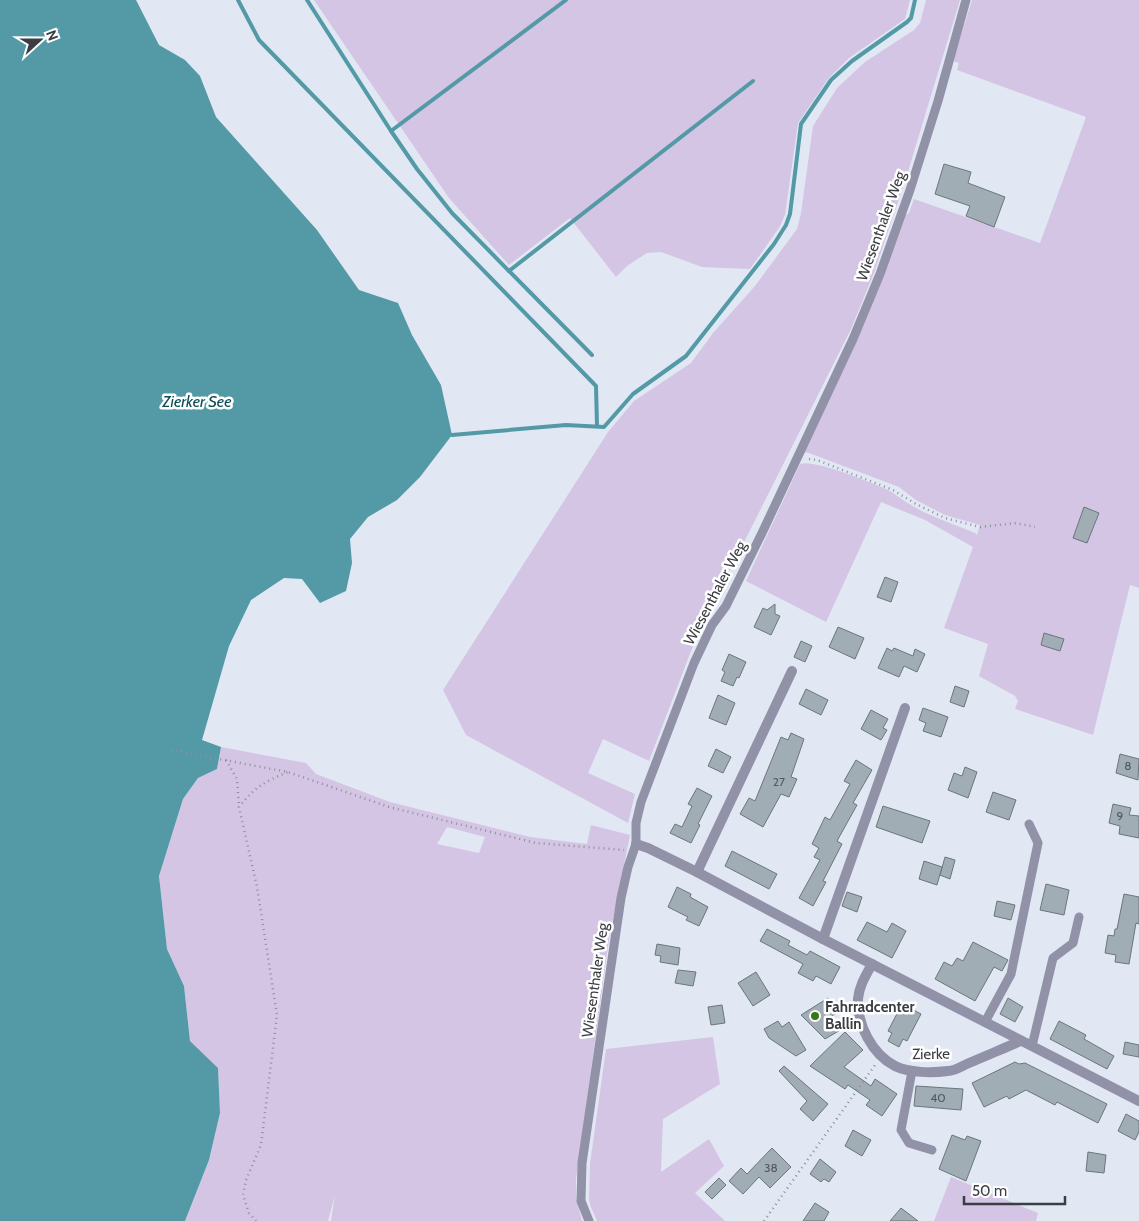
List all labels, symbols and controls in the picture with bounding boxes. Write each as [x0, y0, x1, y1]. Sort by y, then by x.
north arrow [15, 15, 65, 65]
text: N [42, 27, 62, 43]
street label: Wiesenthaler Weg [853, 168, 909, 283]
water label: Zierker See [162, 392, 231, 411]
street label: Wiesenthaler Weg [680, 537, 750, 648]
house number: 8 [1124, 758, 1132, 773]
house number: 27 [773, 774, 785, 789]
house number: 9 [1117, 808, 1124, 823]
street label: Wiesenthaler Weg [578, 921, 612, 1038]
place label: Fahrradcenter Ballin [825, 998, 914, 1033]
marker: Fahrradcenter Ballin [809, 1010, 821, 1022]
street label: Zierke [912, 1045, 950, 1063]
house number: 40 [930, 1090, 946, 1105]
house number: 38 [764, 1160, 778, 1175]
scale bar [964, 1174, 1065, 1206]
text: 50 m [972, 1182, 1007, 1200]

